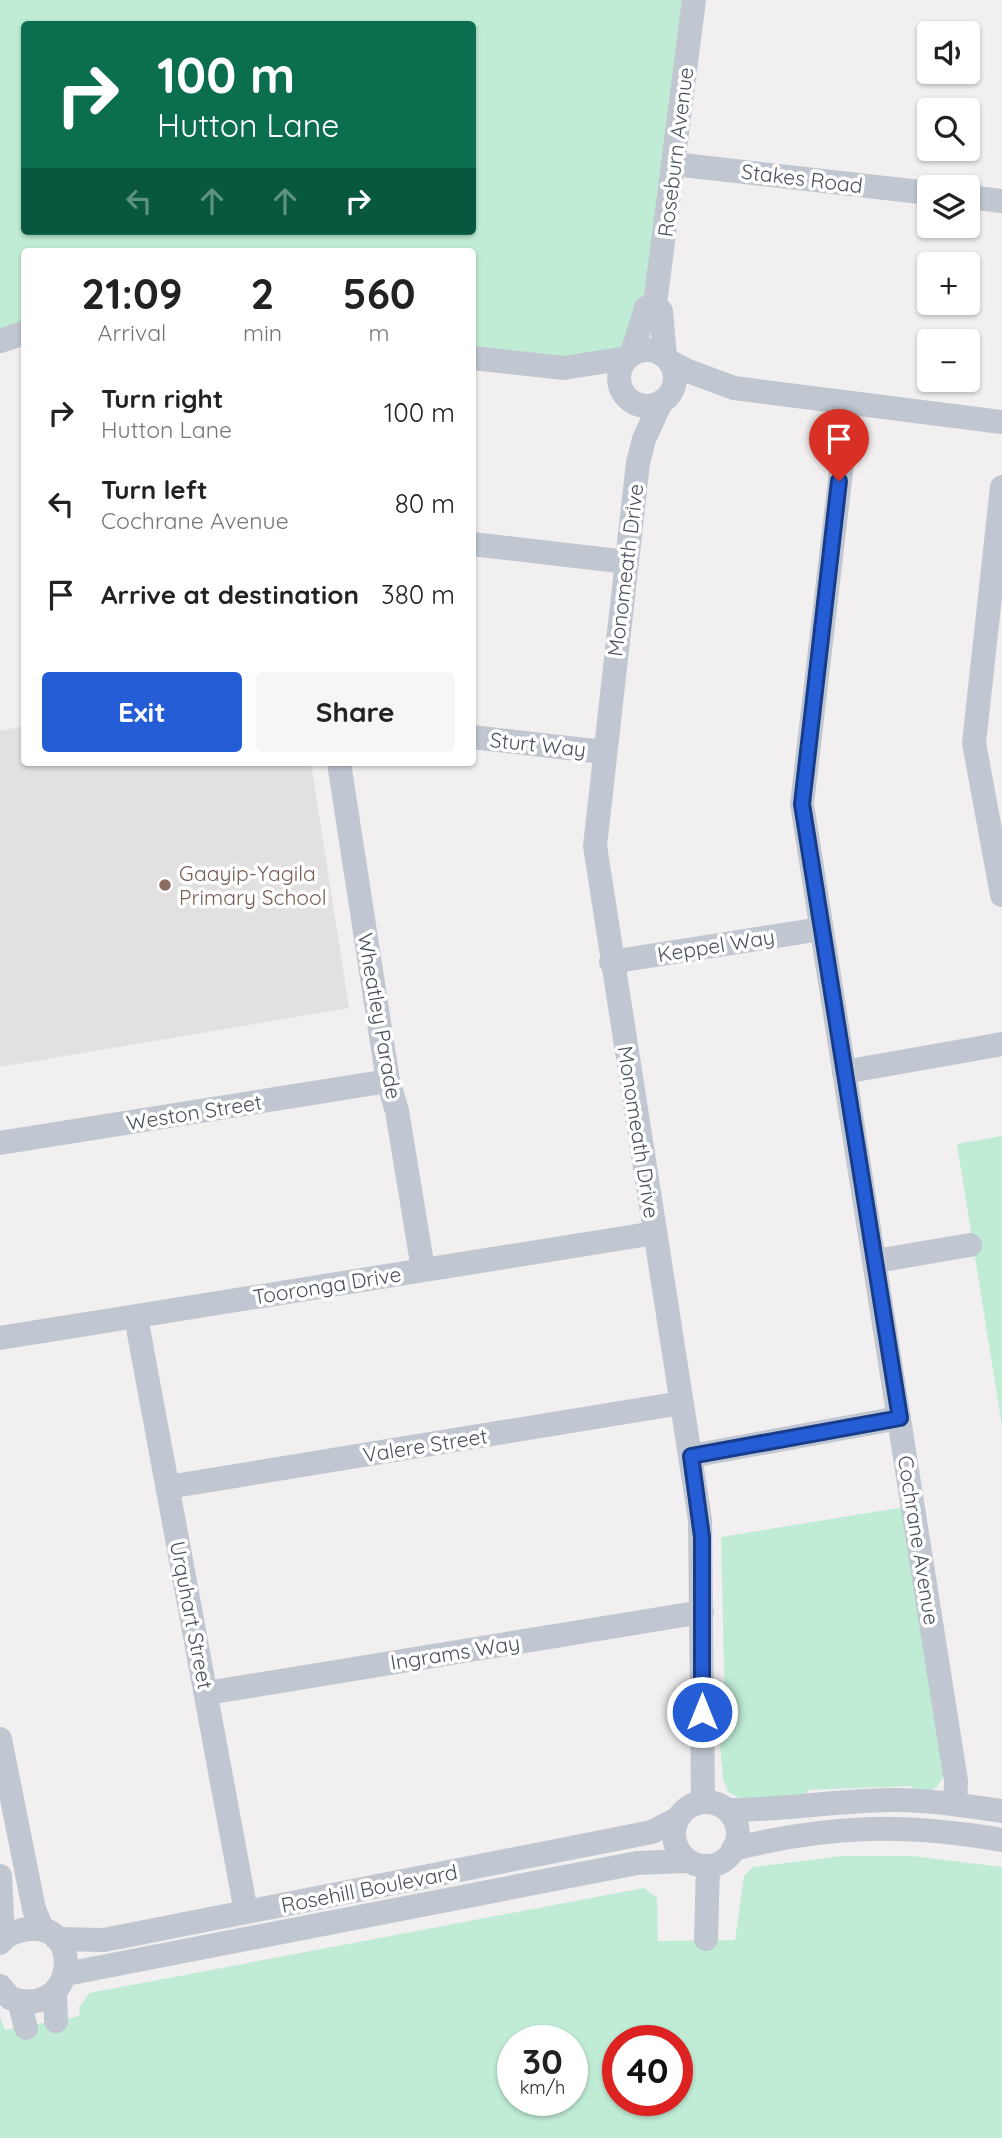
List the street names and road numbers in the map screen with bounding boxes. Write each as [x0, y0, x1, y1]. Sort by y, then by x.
street label: Roseburn Avenue [652, 66, 698, 238]
street label: Stakes Road [740, 158, 864, 198]
street label: Monomeath Drive [601, 482, 649, 658]
street label: Sturt Way [489, 726, 587, 762]
street label: Keppel Way [656, 923, 776, 967]
street label: Wheatley Parade [353, 931, 407, 1101]
street label: Monomeath Drive [613, 1044, 665, 1220]
street label: Weston Street [124, 1088, 264, 1136]
street label: Tooronga Drive [251, 1260, 403, 1310]
street label: Valere Street [361, 1422, 489, 1468]
street label: Cochrane Avenue [893, 1453, 945, 1627]
street label: Urquhart Street [165, 1539, 219, 1691]
street label: Ingrams Way [388, 1629, 522, 1675]
street label: Rosehill Boulevard [279, 1858, 459, 1918]

